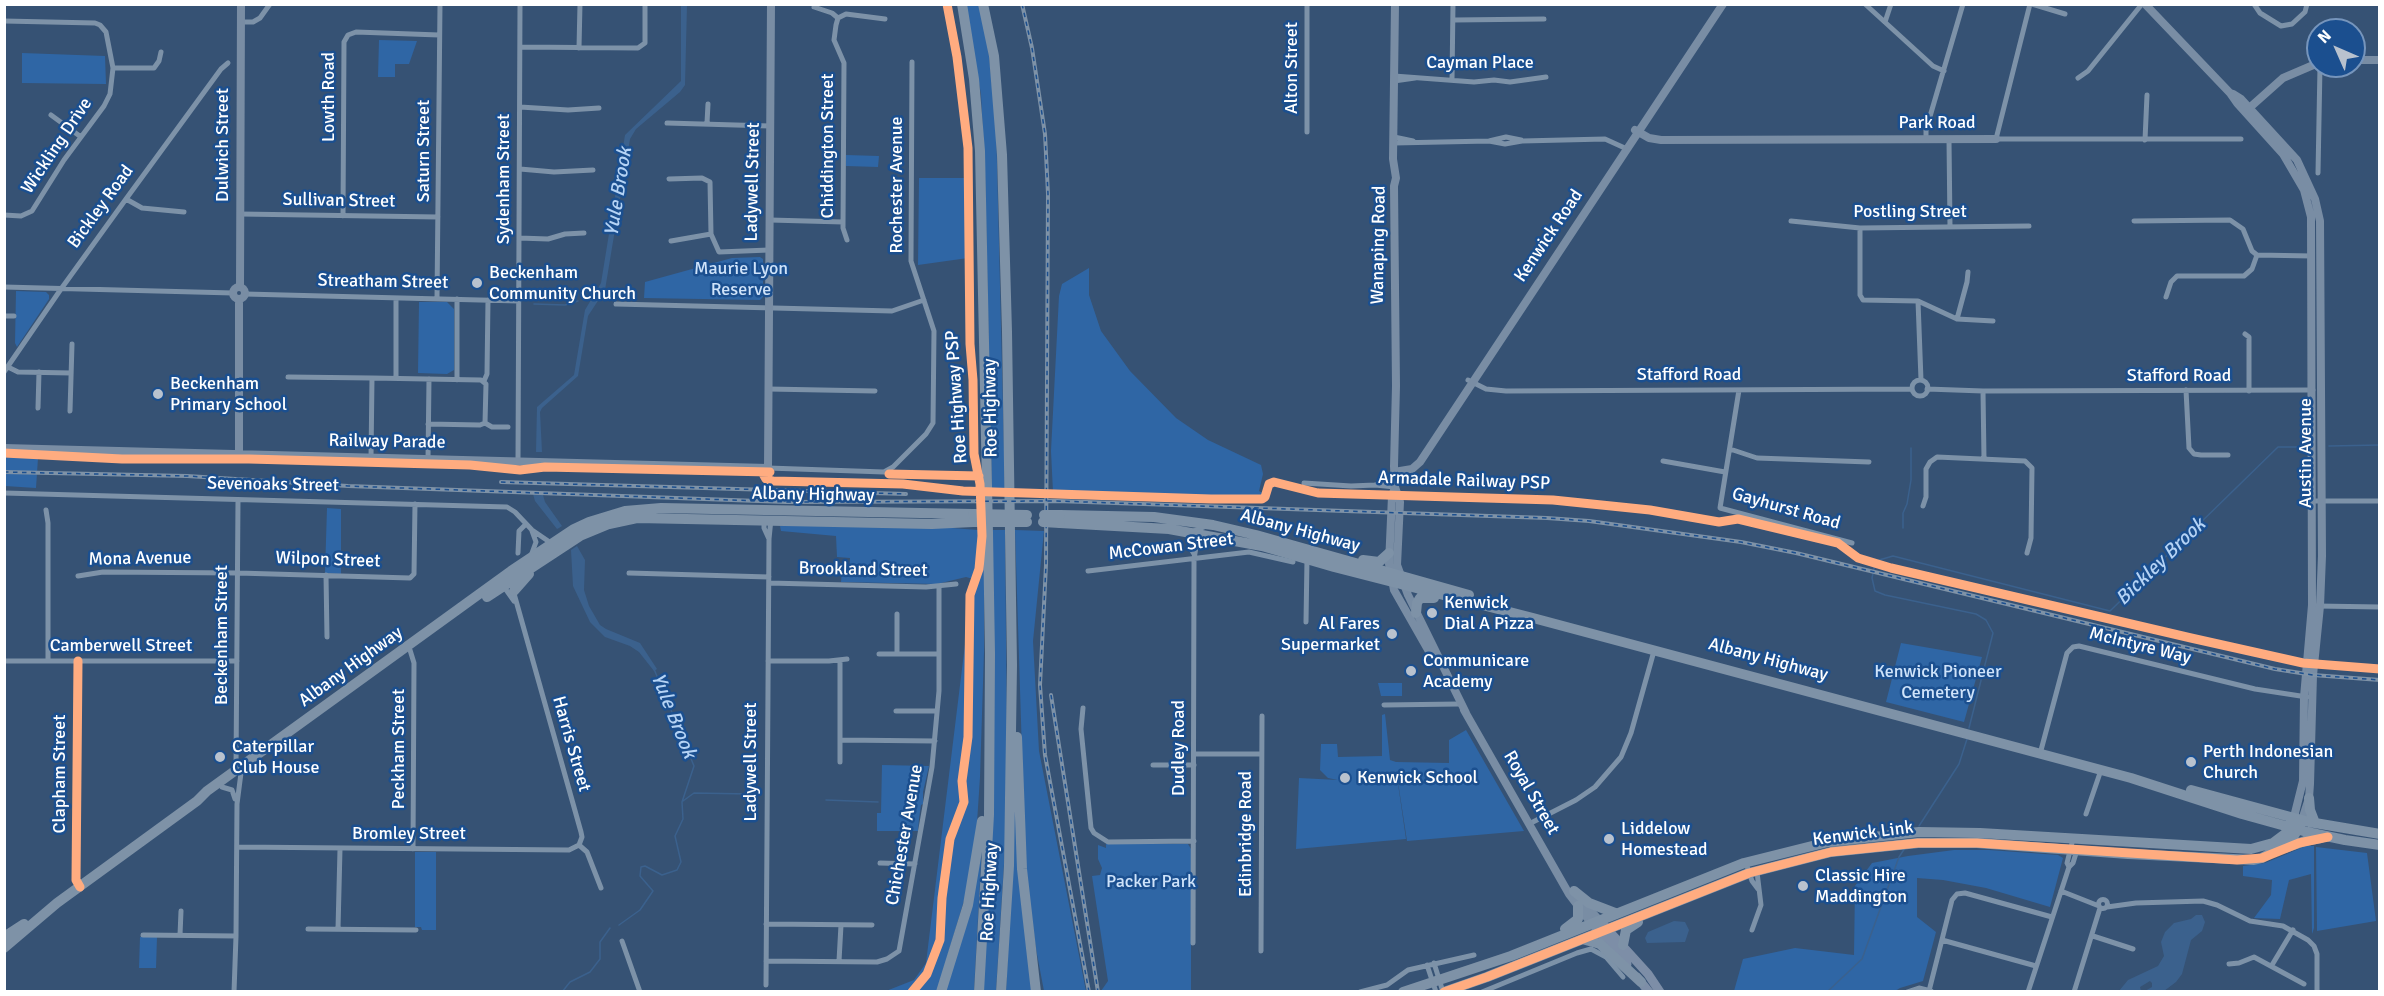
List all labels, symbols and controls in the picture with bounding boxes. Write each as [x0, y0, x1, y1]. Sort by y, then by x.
north arrow [2306, 18, 2366, 78]
street label: Alton Street [1281, 22, 1303, 114]
text: N [2314, 26, 2336, 48]
street label: Lowth Road [318, 52, 340, 142]
street label: Cayman Place [1426, 52, 1534, 74]
street label: Chiddington Street [817, 74, 839, 218]
street label: Dulwich Street [212, 88, 234, 202]
street label: Wickling Drive [17, 94, 97, 198]
street label: Saturn Street [413, 100, 435, 202]
street label: Park Road [1898, 112, 1976, 134]
street label: Sydenham Street [493, 114, 515, 244]
street label: Rochester Avenue [886, 116, 908, 254]
street label: Ladywell Street [741, 122, 765, 242]
water label: Yule Brook [600, 146, 638, 238]
street label: Bickley Road [64, 161, 138, 253]
street label: Wanaping Road [1367, 185, 1391, 305]
street label: Kenwick Road [1510, 186, 1588, 286]
street label: Sullivan Street [282, 189, 396, 213]
street label: Postling Street [1853, 201, 1967, 223]
park label: Maurie Lyon Reserve [694, 258, 788, 300]
place label: Beckenham Community Church [489, 262, 636, 304]
street label: Streatham Street [317, 270, 449, 294]
marker: Beckenham Community Church [470, 276, 484, 290]
street label: Roe Highway PSP [942, 330, 972, 464]
street label: Roe Highway [979, 358, 1003, 458]
street label: Stafford Road [1637, 364, 1741, 386]
street label: Stafford Road [2127, 365, 2231, 387]
place label: Beckenham Primary School [170, 373, 287, 416]
marker: Beckenham Primary School [151, 387, 165, 401]
street label: Austin Avenue [2295, 398, 2317, 508]
street label: Railway Parade [328, 430, 446, 454]
street label: Armadale Railway PSP [1378, 467, 1550, 495]
street label: Sevenoaks Street [207, 473, 339, 497]
street label: Albany Highway [751, 483, 875, 507]
street label: Gayhurst Road [1729, 483, 1843, 535]
street label: Albany Highway [1238, 505, 1362, 557]
water label: Bickley Brook [2111, 513, 2211, 611]
street label: McCowan Street [1107, 529, 1235, 565]
street label: Mona Avenue [88, 547, 192, 571]
street label: Wilpon Street [275, 547, 381, 573]
street label: Brookland Street [798, 558, 928, 582]
street label: Beckenham Street [211, 565, 233, 705]
place label: Kenwick Dial A Pizza [1444, 592, 1534, 634]
marker: Kenwick Dial A Pizza [1425, 606, 1439, 620]
place label: Al Fares Supermarket [1281, 613, 1380, 656]
street label: Albany Highway [295, 622, 407, 712]
street label: McIntyre Way [2087, 623, 2193, 669]
marker: Al Fares Supermarket [1385, 627, 1399, 641]
street label: Albany Highway [1706, 634, 1830, 686]
street label: Camberwell Street [50, 635, 192, 657]
place label: Communicare Academy [1423, 650, 1529, 692]
park label: Kenwick Pioneer Cemetery [1874, 661, 2002, 704]
marker: Communicare Academy [1404, 664, 1418, 678]
water label: Yule Brook [645, 670, 701, 762]
street label: Peckham Street [388, 689, 410, 809]
street label: Harris Street [547, 694, 595, 794]
street label: Dudley Road [1168, 700, 1190, 796]
street label: Ladywell Street [740, 702, 762, 822]
street label: Clapham Street [49, 715, 71, 833]
place label: Caterpillar Club House [232, 736, 319, 778]
place label: Perth Indonesian Church [2203, 741, 2333, 783]
street label: Royal Street [1498, 747, 1564, 839]
marker: Caterpillar Club House [213, 750, 227, 764]
marker: Perth Indonesian Church [2184, 755, 2198, 769]
street label: Chichester Avenue [882, 763, 928, 907]
place label: Kenwick School [1357, 767, 1478, 789]
street label: Edinbridge Road [1235, 771, 1257, 897]
marker: Kenwick School [1338, 771, 1352, 785]
street label: Kenwick Link [1811, 817, 1915, 851]
place label: Liddelow Homestead [1621, 818, 1707, 860]
street label: Bromley Street [352, 823, 466, 845]
marker: Liddelow Homestead [1602, 832, 1616, 846]
street label: Roe Highway [977, 842, 1003, 942]
place label: Classic Hire Maddington [1815, 865, 1907, 908]
park label: Packer Park [1106, 871, 1196, 893]
marker: Classic Hire Maddington [1796, 879, 1810, 893]

